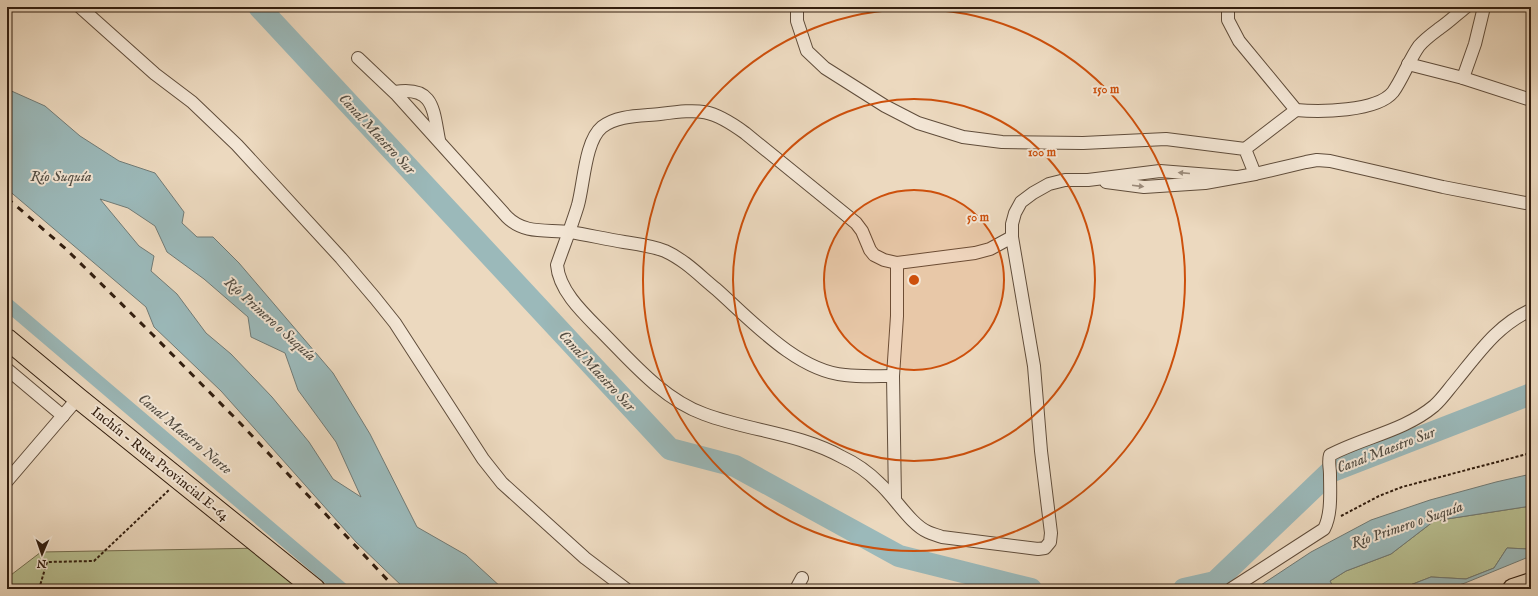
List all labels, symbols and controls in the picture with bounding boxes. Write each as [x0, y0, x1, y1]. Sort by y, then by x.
text: 150 m [1093, 82, 1120, 97]
water label: Canal Maestro Sur [335, 90, 420, 179]
text: 100 m [1028, 145, 1057, 160]
water label: Río Suquía [30, 167, 92, 186]
one-way arrow [1178, 169, 1190, 176]
one-way arrow [1132, 183, 1144, 189]
text: 50 m [967, 210, 990, 225]
water label: Río Primero o Suquía [220, 273, 320, 365]
centre of rings [907, 273, 921, 287]
water label: Canal Maestro Sur [555, 327, 640, 416]
water label: Canal Maestro Norte [134, 389, 236, 479]
street label: Inchín - Ruta Provincial E-64 [87, 403, 233, 525]
water label: Canal Maestro Sur [1334, 422, 1439, 477]
water label: Río Primero o Suquía [1349, 497, 1466, 553]
north arrow [22, 534, 62, 574]
text: N [36, 556, 48, 570]

